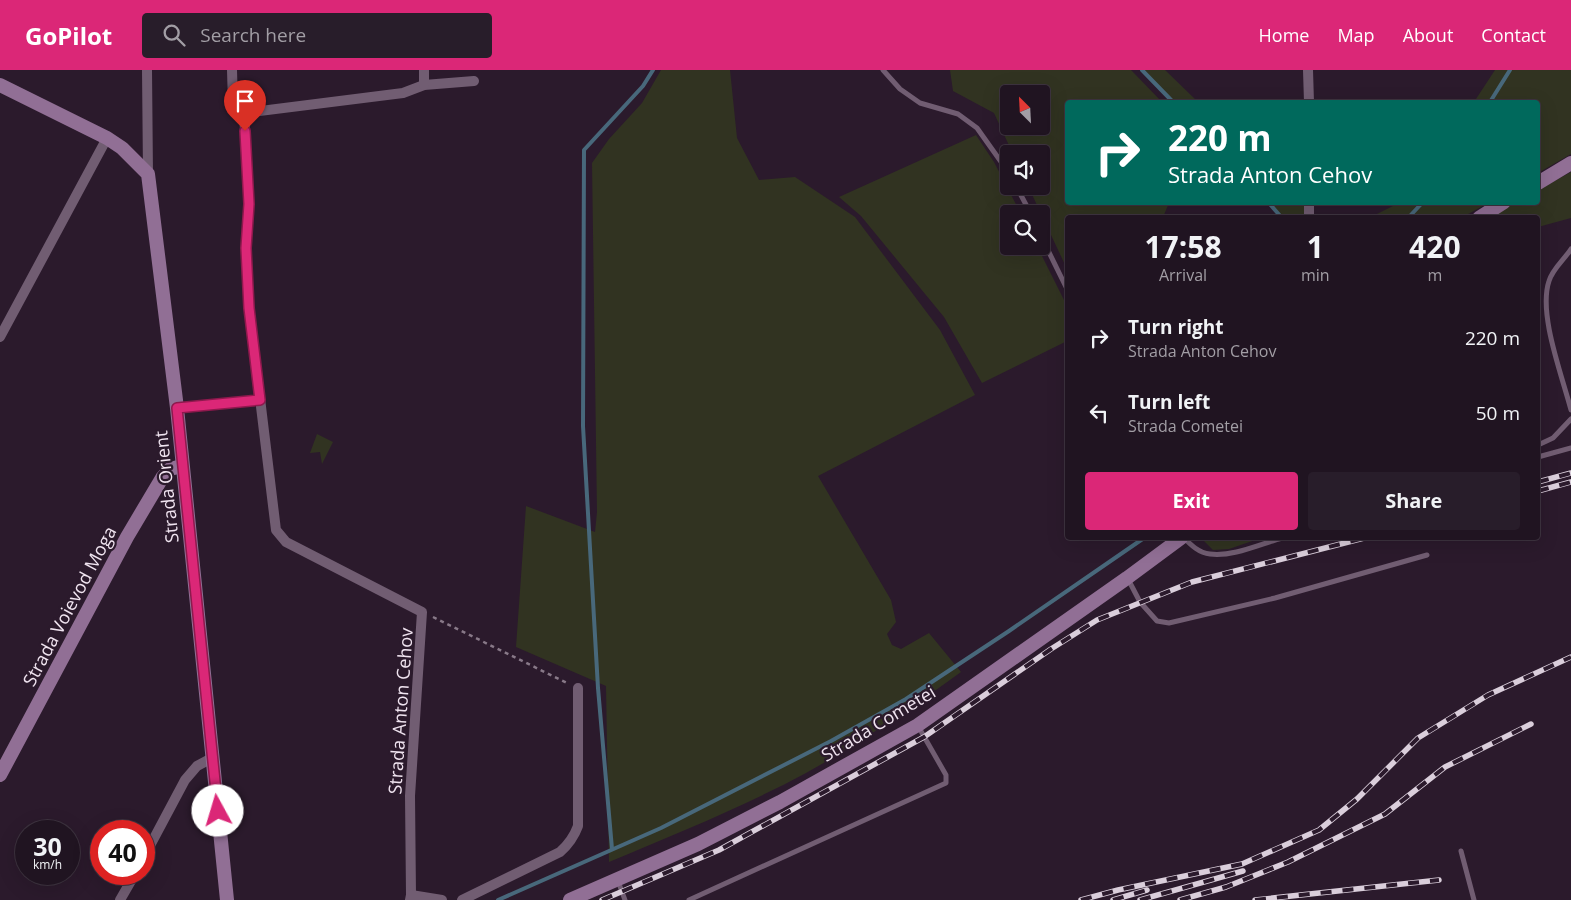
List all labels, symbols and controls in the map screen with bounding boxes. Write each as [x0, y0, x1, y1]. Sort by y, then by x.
search box [142, 13, 492, 58]
text: GoPilot [25, 19, 112, 52]
icon: search [160, 21, 188, 49]
text: Search here [200, 22, 306, 48]
text: Home [1259, 23, 1309, 47]
text: Map [1337, 23, 1375, 47]
text: About [1403, 23, 1453, 47]
text: Contact [1481, 23, 1546, 47]
pin [224, 80, 266, 131]
north arrow [1000, 85, 1050, 135]
map controls [1000, 85, 1050, 255]
icon: arrive [231, 87, 259, 115]
text: 220 m [1168, 114, 1272, 161]
icon: right [1085, 120, 1150, 185]
button: sound [1000, 145, 1050, 195]
text: Strada Anton Cehov [1168, 159, 1372, 189]
button: search [1000, 205, 1050, 255]
text: 17:58 [1144, 226, 1222, 267]
text: 1 [1307, 226, 1324, 267]
text: 420 [1409, 226, 1461, 267]
text: Arrival [1159, 264, 1207, 286]
text: min [1301, 264, 1330, 286]
text: m [1427, 264, 1442, 286]
text: Turn right [1128, 314, 1223, 340]
icon: right [1085, 324, 1113, 352]
text: 220 m [1465, 325, 1520, 351]
text: Strada Anton Cehov [1128, 340, 1276, 362]
text: Turn left [1128, 389, 1210, 415]
icon: left [1085, 399, 1113, 427]
text: 50 m [1476, 400, 1520, 426]
text: Strada Cometei [1128, 415, 1243, 437]
street label: Strada Orient [148, 430, 184, 544]
button: Exit [1085, 472, 1298, 530]
button: Share [1308, 472, 1520, 530]
street label: Strada Voievod Moga [17, 522, 121, 690]
street label: Strada Anton Cehov [382, 627, 418, 795]
street label: Strada Cometei [816, 679, 940, 767]
position arrow [191, 784, 243, 836]
speed limit sign: 40 [90, 820, 155, 885]
text: 30 [33, 829, 62, 863]
text: km/h [33, 856, 62, 873]

